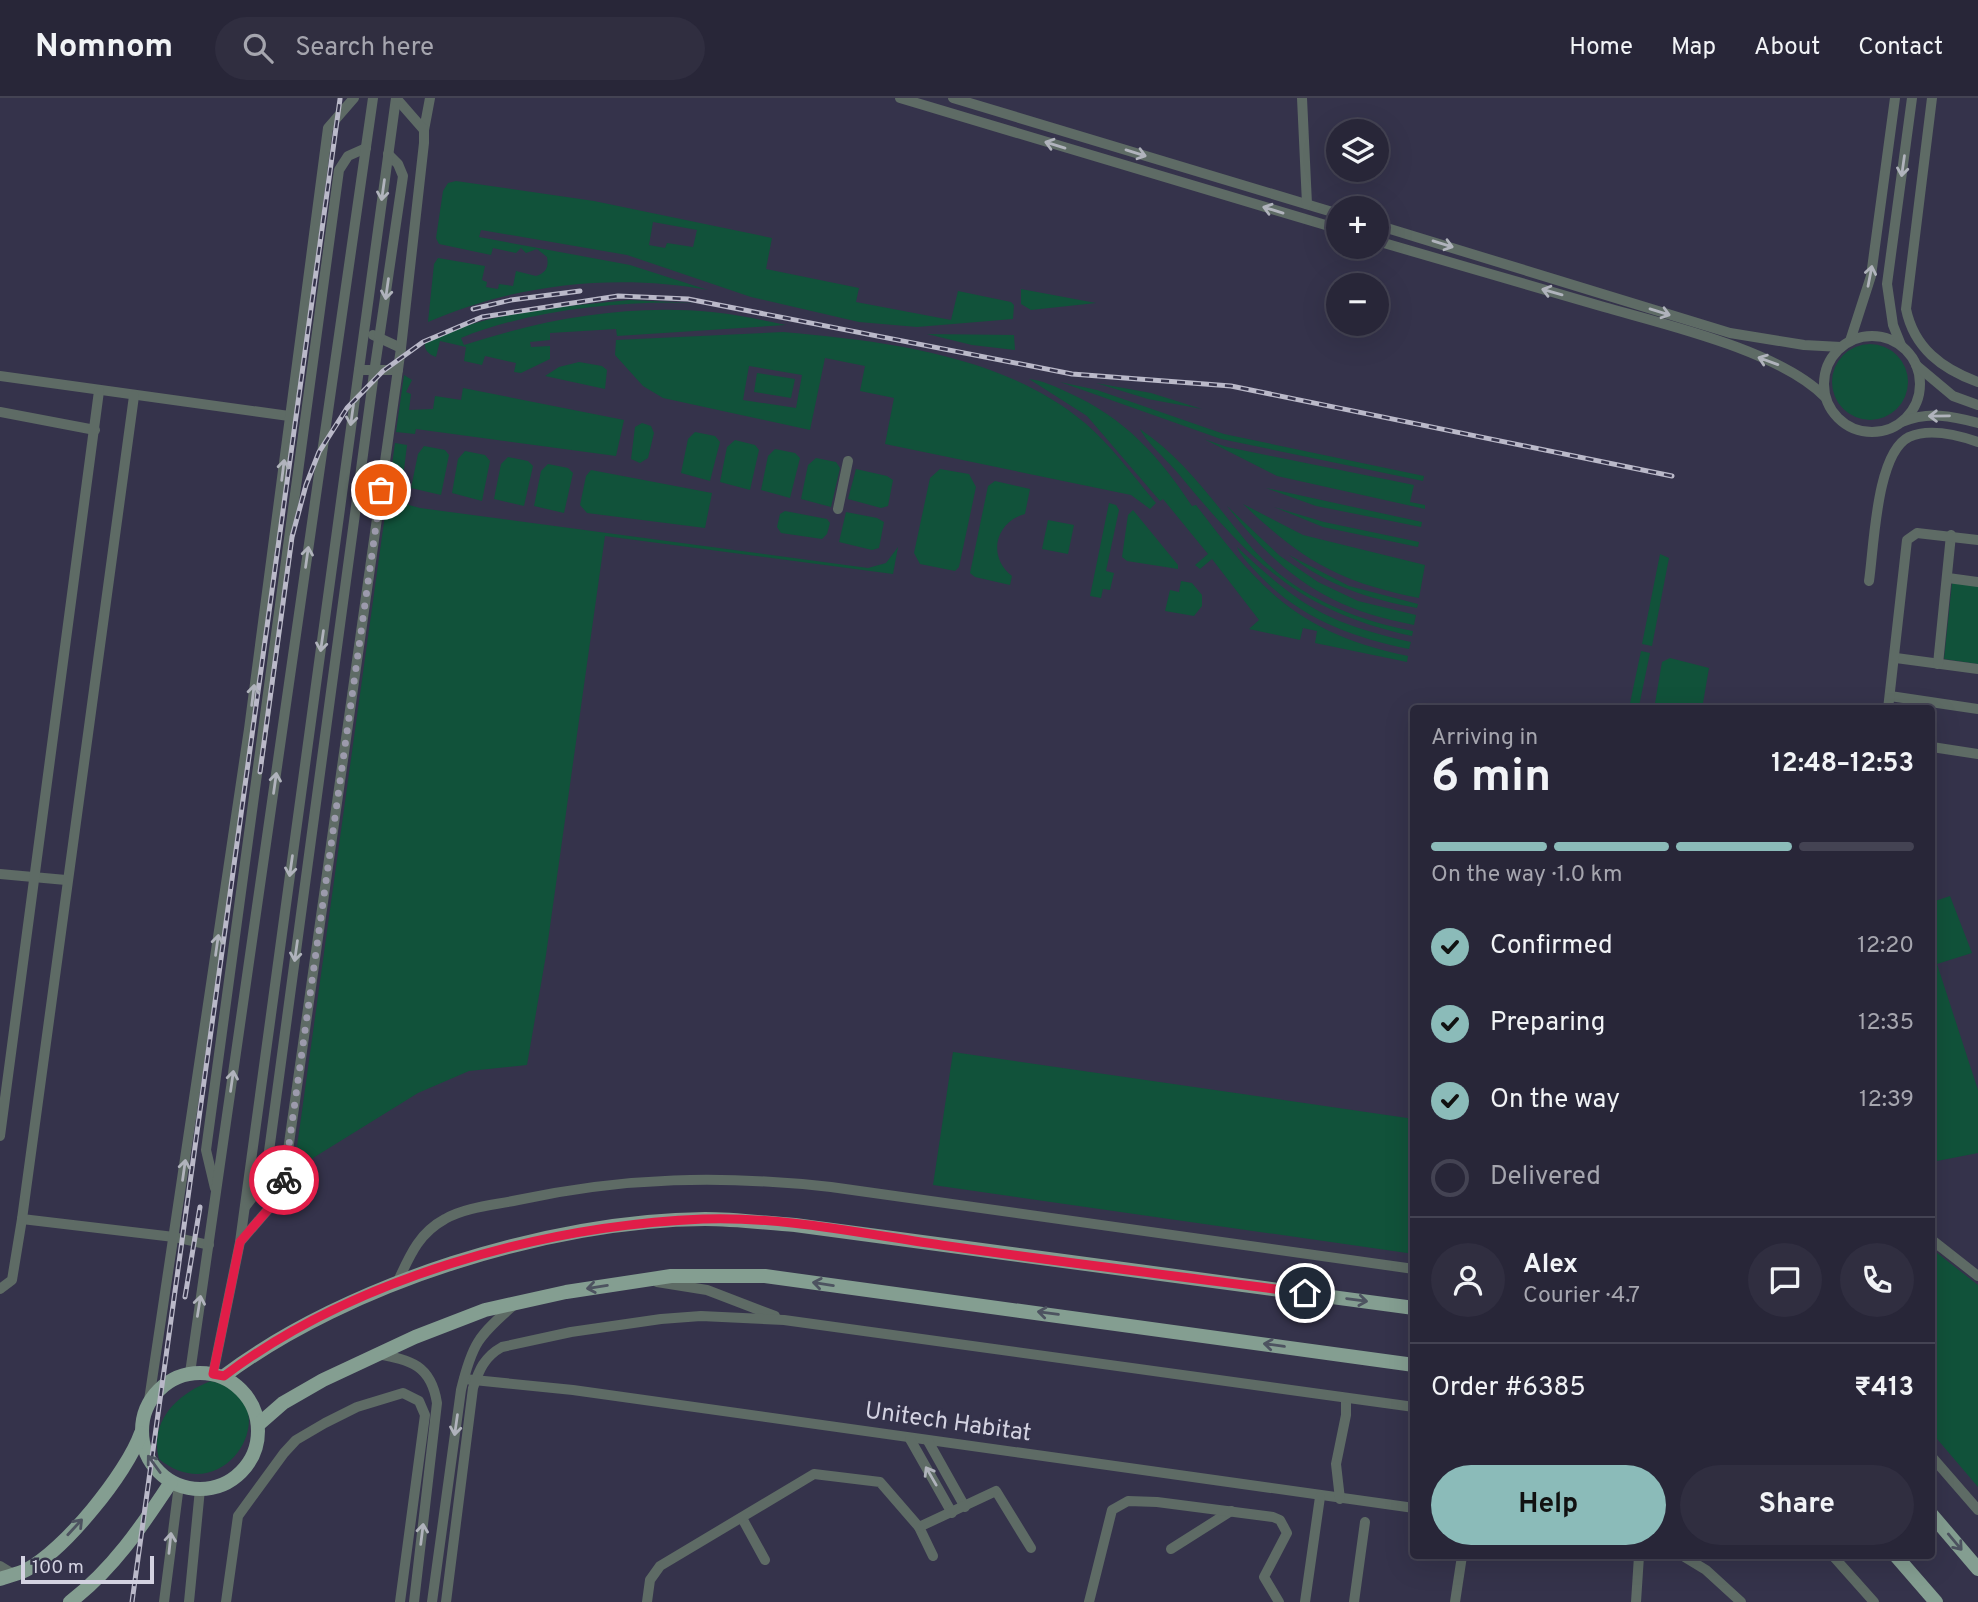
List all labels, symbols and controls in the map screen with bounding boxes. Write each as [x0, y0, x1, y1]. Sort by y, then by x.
search box [215, 17, 705, 80]
text: Nomnom [35, 27, 173, 69]
icon: search [239, 29, 277, 67]
text: Search here [295, 32, 434, 65]
text: Home [1569, 33, 1633, 63]
text: Map [1671, 33, 1716, 63]
text: About [1754, 33, 1820, 63]
text: Contact [1858, 33, 1943, 63]
map controls [1326, 119, 1389, 336]
button: layers [1326, 119, 1389, 182]
one-way arrow [1045, 138, 1067, 150]
one-way arrow [1124, 148, 1146, 161]
one-way arrow [1896, 154, 1909, 177]
one-way arrow [376, 178, 389, 201]
button: + [1326, 196, 1389, 259]
one-way arrow [1263, 203, 1285, 216]
one-way arrow [1431, 239, 1453, 251]
one-way arrow [1864, 265, 1878, 288]
button: − [1326, 273, 1389, 336]
one-way arrow [380, 277, 393, 300]
one-way arrow [1541, 284, 1563, 297]
one-way arrow [1649, 306, 1671, 319]
one-way arrow [1758, 354, 1780, 366]
one-way arrow [346, 403, 359, 426]
one-way arrow [1928, 409, 1951, 423]
one-way arrow [276, 459, 289, 482]
pin [351, 460, 411, 520]
icon: bag [362, 471, 400, 509]
one-way arrow [301, 547, 314, 569]
one-way arrow [315, 629, 328, 652]
one-way arrow [247, 684, 260, 707]
text: Arriving in [1431, 724, 1538, 753]
text: 12:48–12:53 [1771, 748, 1914, 781]
text: 6 min [1431, 749, 1551, 808]
one-way arrow [268, 772, 281, 794]
one-way arrow [284, 854, 297, 877]
text: On the way · 1.0 km [1431, 861, 1622, 890]
icon: check [1431, 928, 1469, 966]
text: Confirmed [1490, 930, 1613, 963]
text: 12:20 [1857, 932, 1914, 961]
one-way arrow [211, 934, 224, 957]
one-way arrow [290, 939, 303, 962]
icon: check [1431, 1005, 1469, 1043]
text: Preparing [1490, 1007, 1605, 1040]
text: 12:35 [1858, 1009, 1914, 1038]
one-way arrow [225, 1070, 238, 1092]
icon: check [1431, 1082, 1469, 1120]
text: On the way [1490, 1084, 1620, 1117]
text: 12:39 [1859, 1086, 1914, 1115]
courier [249, 1145, 319, 1215]
one-way arrow [178, 1159, 191, 1182]
icon: bike [265, 1161, 303, 1199]
text: Delivered [1490, 1161, 1601, 1194]
button: person [1431, 1243, 1505, 1317]
button: chat [1748, 1243, 1822, 1317]
button: phone [1840, 1243, 1914, 1317]
text: Alex [1523, 1249, 1578, 1282]
pin [1275, 1263, 1335, 1323]
icon: home [1286, 1274, 1324, 1312]
one-way arrow [812, 1278, 835, 1291]
one-way arrow [586, 1281, 609, 1294]
text: Courier · 4.7 [1523, 1282, 1640, 1311]
one-way arrow [1345, 1294, 1368, 1307]
one-way arrow [193, 1295, 206, 1318]
one-way arrow [1038, 1307, 1060, 1320]
one-way arrow [1263, 1338, 1286, 1351]
text: Order #6385 [1431, 1372, 1586, 1405]
text: ₹413 [1854, 1372, 1914, 1405]
street label: Unitech Habitat [863, 1396, 1033, 1450]
one-way arrow [449, 1413, 462, 1436]
one-way arrow [147, 1455, 161, 1474]
button: Help [1431, 1465, 1666, 1545]
button: Share [1680, 1465, 1914, 1545]
one-way arrow [924, 1466, 937, 1487]
one-way arrow [67, 1518, 83, 1536]
one-way arrow [415, 1523, 428, 1546]
one-way arrow [1947, 1532, 1963, 1550]
one-way arrow [164, 1533, 177, 1555]
scale bar [21, 1553, 154, 1585]
text: 100 m [32, 1556, 84, 1580]

